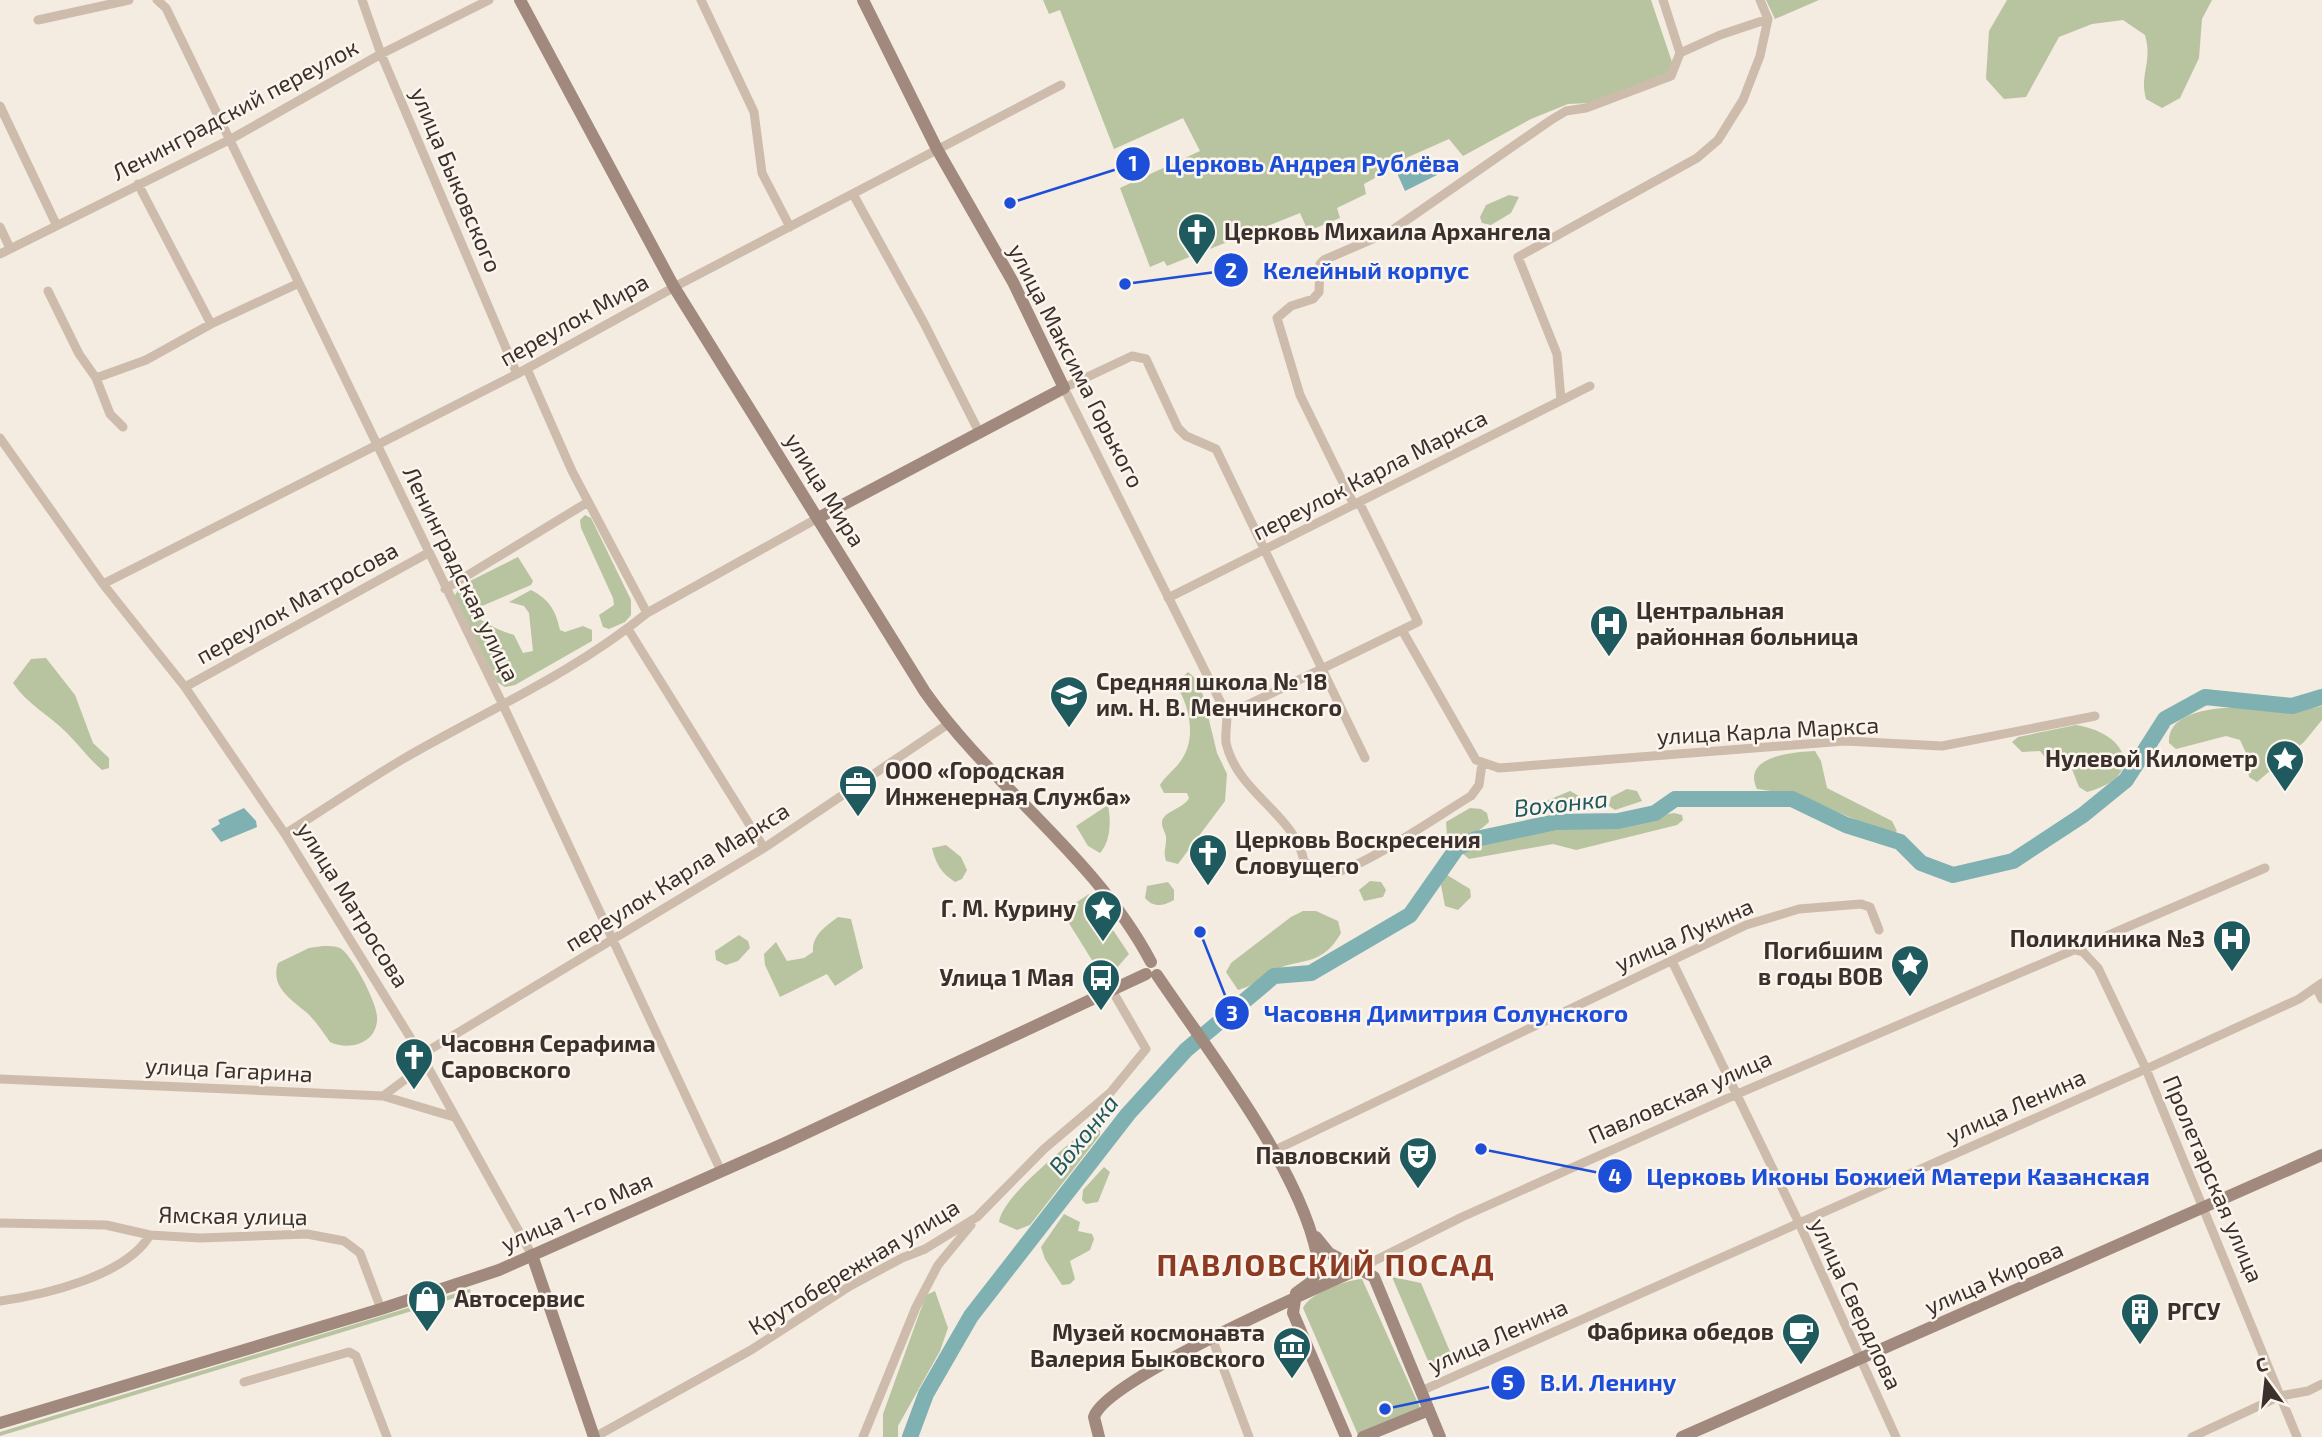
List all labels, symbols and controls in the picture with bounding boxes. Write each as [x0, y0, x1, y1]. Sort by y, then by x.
street label: Ленинградский переулок [107, 32, 363, 187]
street label: улица Быковского [404, 83, 509, 277]
callout: Церковь Андрея Рублёва [1116, 141, 1474, 186]
text: Церковь Андрея Рублёва [1165, 148, 1459, 177]
text: 1 [1128, 150, 1138, 175]
church icon: Церковь Михаила Архангела [1176, 211, 1218, 266]
place label: Церковь Михаила Архангела [1224, 217, 1551, 245]
street label: улица Максима Горького [1002, 239, 1151, 493]
callout: Келейный корпус [1214, 248, 1483, 293]
text: Келейный корпус [1263, 255, 1469, 284]
text: 2 [1225, 257, 1237, 282]
street label: переулок Мира [494, 267, 653, 373]
street label: переулок Карла Маркса [1248, 403, 1492, 546]
street label: улица Мира [779, 427, 872, 552]
street label: Ленинградская улица [397, 461, 526, 686]
street label: переулок Матросова [191, 535, 403, 670]
place label: Центральная районная больница [1636, 596, 1858, 650]
hospital icon: Центральная районная больница [1588, 603, 1630, 658]
place label: Средняя школа № 18 им. Н. В. Менчинского [1096, 667, 1342, 721]
school or university icon: Средняя школа № 18 им. Н. В. Менчинского [1048, 674, 1090, 729]
street label: улица Карла Маркса [1656, 710, 1880, 751]
place icon: Нулевой Километр [2264, 738, 2306, 793]
place label: Нулевой Километр [2045, 744, 2258, 772]
place label: ООО «Городская Инженерная Служба» [885, 756, 1131, 810]
office icon: ООО «Городская Инженерная Служба» [837, 763, 879, 818]
water label: Вохонка [1512, 783, 1609, 822]
street label: переулок Карла Маркса [559, 796, 794, 958]
street label: улица Матросова [291, 817, 416, 993]
place label: Церковь Воскресения Словущего [1235, 825, 1481, 879]
church icon: Церковь Воскресения Словущего [1187, 832, 1229, 887]
place icon: Г. М. Курину [1082, 888, 1124, 943]
street label: улица Лукина [1610, 891, 1758, 978]
place label: Г. М. Курину [941, 894, 1076, 922]
hospital icon: Поликлиника №3 [2211, 918, 2253, 973]
place label: Поликлиника №3 [2010, 924, 2205, 952]
place label: Погибшим в годы ВОВ [1758, 936, 1883, 990]
place icon: Погибшим в годы ВОВ [1889, 943, 1931, 998]
bus stop icon: Улица 1 Мая [1080, 957, 1122, 1012]
place label: Улица 1 Мая [940, 963, 1074, 991]
callout: Часовня Димитрия Солунского [1215, 991, 1642, 1036]
text: Часовня Димитрия Солунского [1264, 998, 1628, 1027]
text: 3 [1226, 1000, 1238, 1025]
place label: Часовня Серафима Саровского [441, 1029, 656, 1083]
church icon: Часовня Серафима Саровского [393, 1036, 435, 1091]
street label: Павловская улица [1584, 1043, 1776, 1150]
street label: улица Гагарина [145, 1051, 313, 1088]
street label: улица Ленина [1942, 1062, 2090, 1149]
street label: Пролетарская улица [2157, 1071, 2270, 1287]
water label: Вохонка [1042, 1088, 1124, 1180]
theatre icon: Павловский [1397, 1135, 1439, 1190]
place label: Павловский [1255, 1141, 1391, 1169]
callout: Церковь Иконы Божией Матери Казанская [1597, 1154, 2164, 1199]
text: Церковь Иконы Божией Матери Казанская [1646, 1161, 2150, 1190]
text: 4 [1608, 1163, 1622, 1188]
street label: улица 1-го Мая [496, 1165, 657, 1258]
street label: Крутобережная улица [743, 1192, 964, 1341]
street label: Ямская улица [158, 1200, 308, 1231]
street label: улица Свердлова [1804, 1213, 1909, 1394]
street label: улица Кирова [1920, 1234, 2068, 1321]
district label: ПАВЛОВСКИЙ ПОСАД [1156, 1246, 1496, 1282]
shop icon: Автосервис [406, 1278, 448, 1333]
place label: Автосервис [454, 1284, 585, 1312]
building icon: РГСУ [2119, 1291, 2161, 1346]
street label: улица Ленина [1424, 1292, 1572, 1379]
place label: РГСУ [2167, 1297, 2221, 1325]
cafe icon: Фабрика обедов [1780, 1311, 1822, 1366]
place label: Фабрика обедов [1587, 1317, 1774, 1345]
place label: Музей космонавта Валерия Быковского [1030, 1318, 1265, 1372]
museum icon: Музей космонавта Валерия Быковского [1271, 1325, 1313, 1380]
north arrow [2231, 1346, 2301, 1416]
text: С [2253, 1352, 2270, 1377]
callout: В.И. Ленину [1491, 1360, 1690, 1405]
text: В.И. Ленину [1540, 1367, 1677, 1396]
text: 5 [1502, 1369, 1514, 1394]

